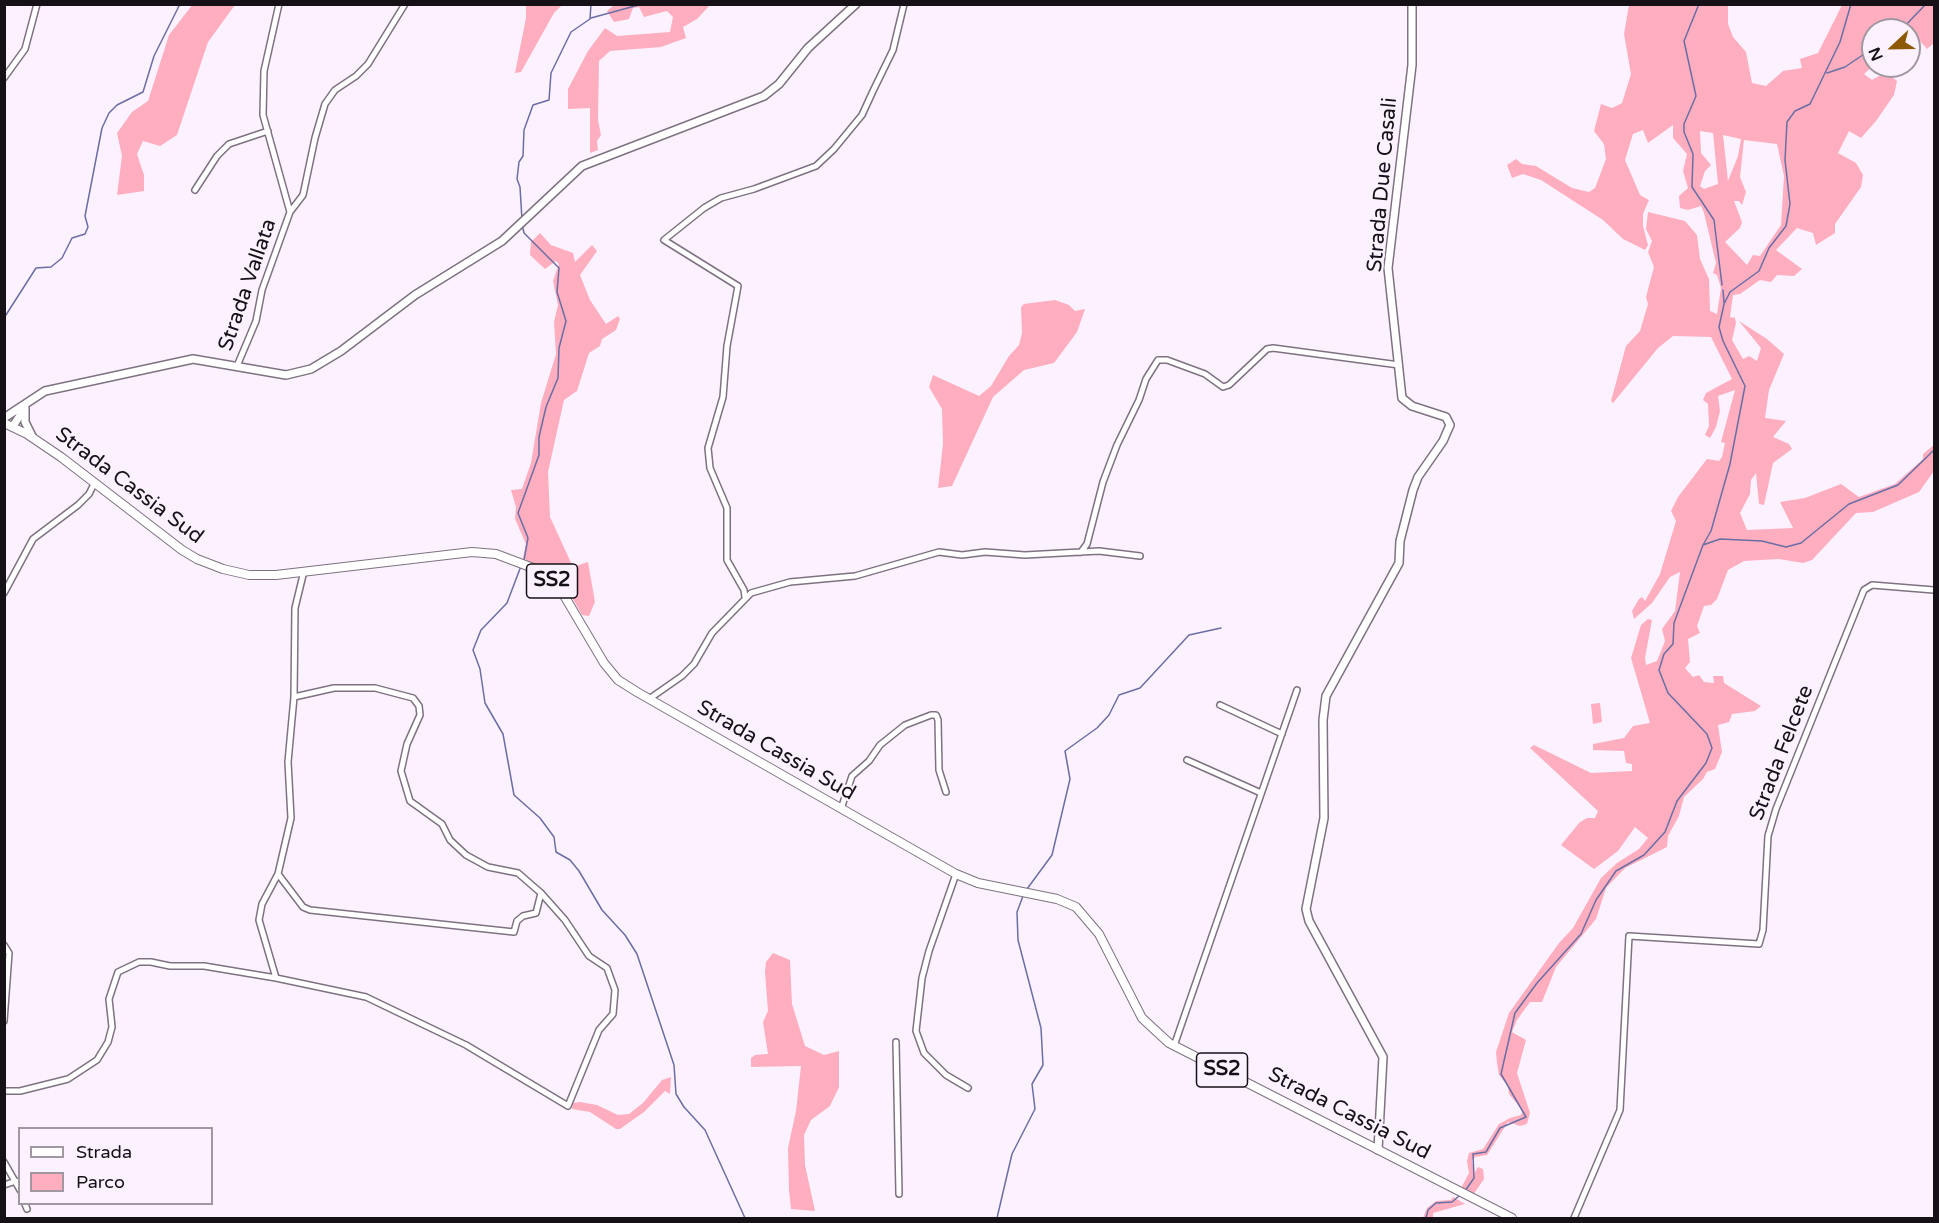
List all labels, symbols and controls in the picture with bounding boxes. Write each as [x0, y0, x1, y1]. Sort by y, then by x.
north arrow [1861, 18, 1921, 78]
text: N [1864, 44, 1888, 64]
street label: Strada Due Casali [1363, 97, 1403, 273]
street label: Strada Vallata [214, 216, 282, 354]
street label: Strada Cassia Sud [50, 422, 208, 550]
road number: SS2 [526, 564, 578, 598]
street label: Strada Felcete [1745, 682, 1819, 824]
street label: Strada Cassia Sud [692, 695, 860, 807]
road number: SS2 [1196, 1053, 1248, 1087]
street label: Strada Cassia Sud [1264, 1062, 1434, 1166]
legend [18, 1127, 213, 1205]
text: Strada [76, 1141, 132, 1163]
text: Parco [76, 1171, 125, 1193]

